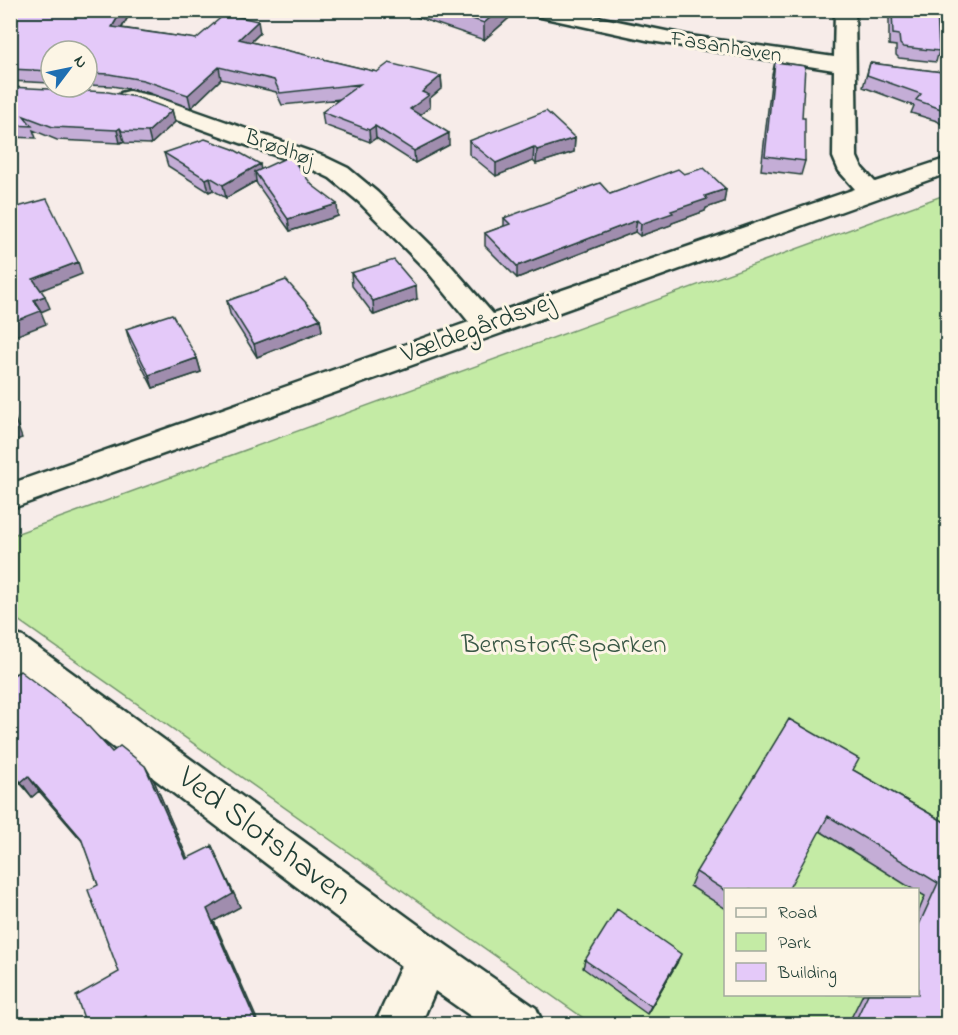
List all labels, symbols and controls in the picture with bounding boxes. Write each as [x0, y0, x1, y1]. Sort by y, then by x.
street label: Fasanhaven [667, 23, 784, 73]
north arrow [39, 39, 99, 99]
text: N [67, 51, 93, 73]
street label: Brødhøj [239, 121, 319, 176]
street label: Vældegårdsvej [395, 283, 560, 375]
park label: Bernstorffsparken [460, 626, 667, 665]
street label: Ved Slotshaven [166, 755, 361, 919]
legend [724, 888, 919, 996]
text: Road [778, 901, 817, 927]
text: Park [778, 931, 811, 957]
text: Building [777, 961, 837, 988]

